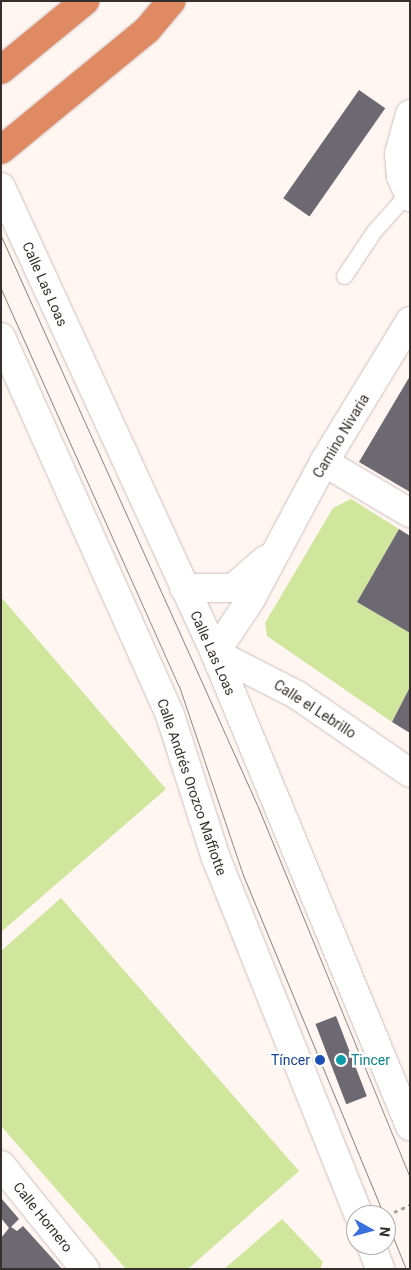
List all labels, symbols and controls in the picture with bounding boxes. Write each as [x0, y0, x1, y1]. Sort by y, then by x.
street label: Calle Las Loas [19, 239, 71, 329]
street label: Camino Nivaria [309, 391, 373, 481]
street label: Calle Las Loas [187, 608, 239, 698]
street label: Calle el Lebrillo [271, 676, 359, 742]
street label: Calle Andrés Orozco Maffiotte [154, 696, 230, 878]
place label: Tíncer [271, 1052, 310, 1068]
place label: Tincer [351, 1052, 390, 1068]
marker: Tíncer [314, 1054, 326, 1066]
marker: Tincer [335, 1054, 347, 1066]
street label: Calle Hornero [10, 1179, 76, 1255]
north arrow [346, 1205, 396, 1255]
text: N [376, 1226, 393, 1238]

